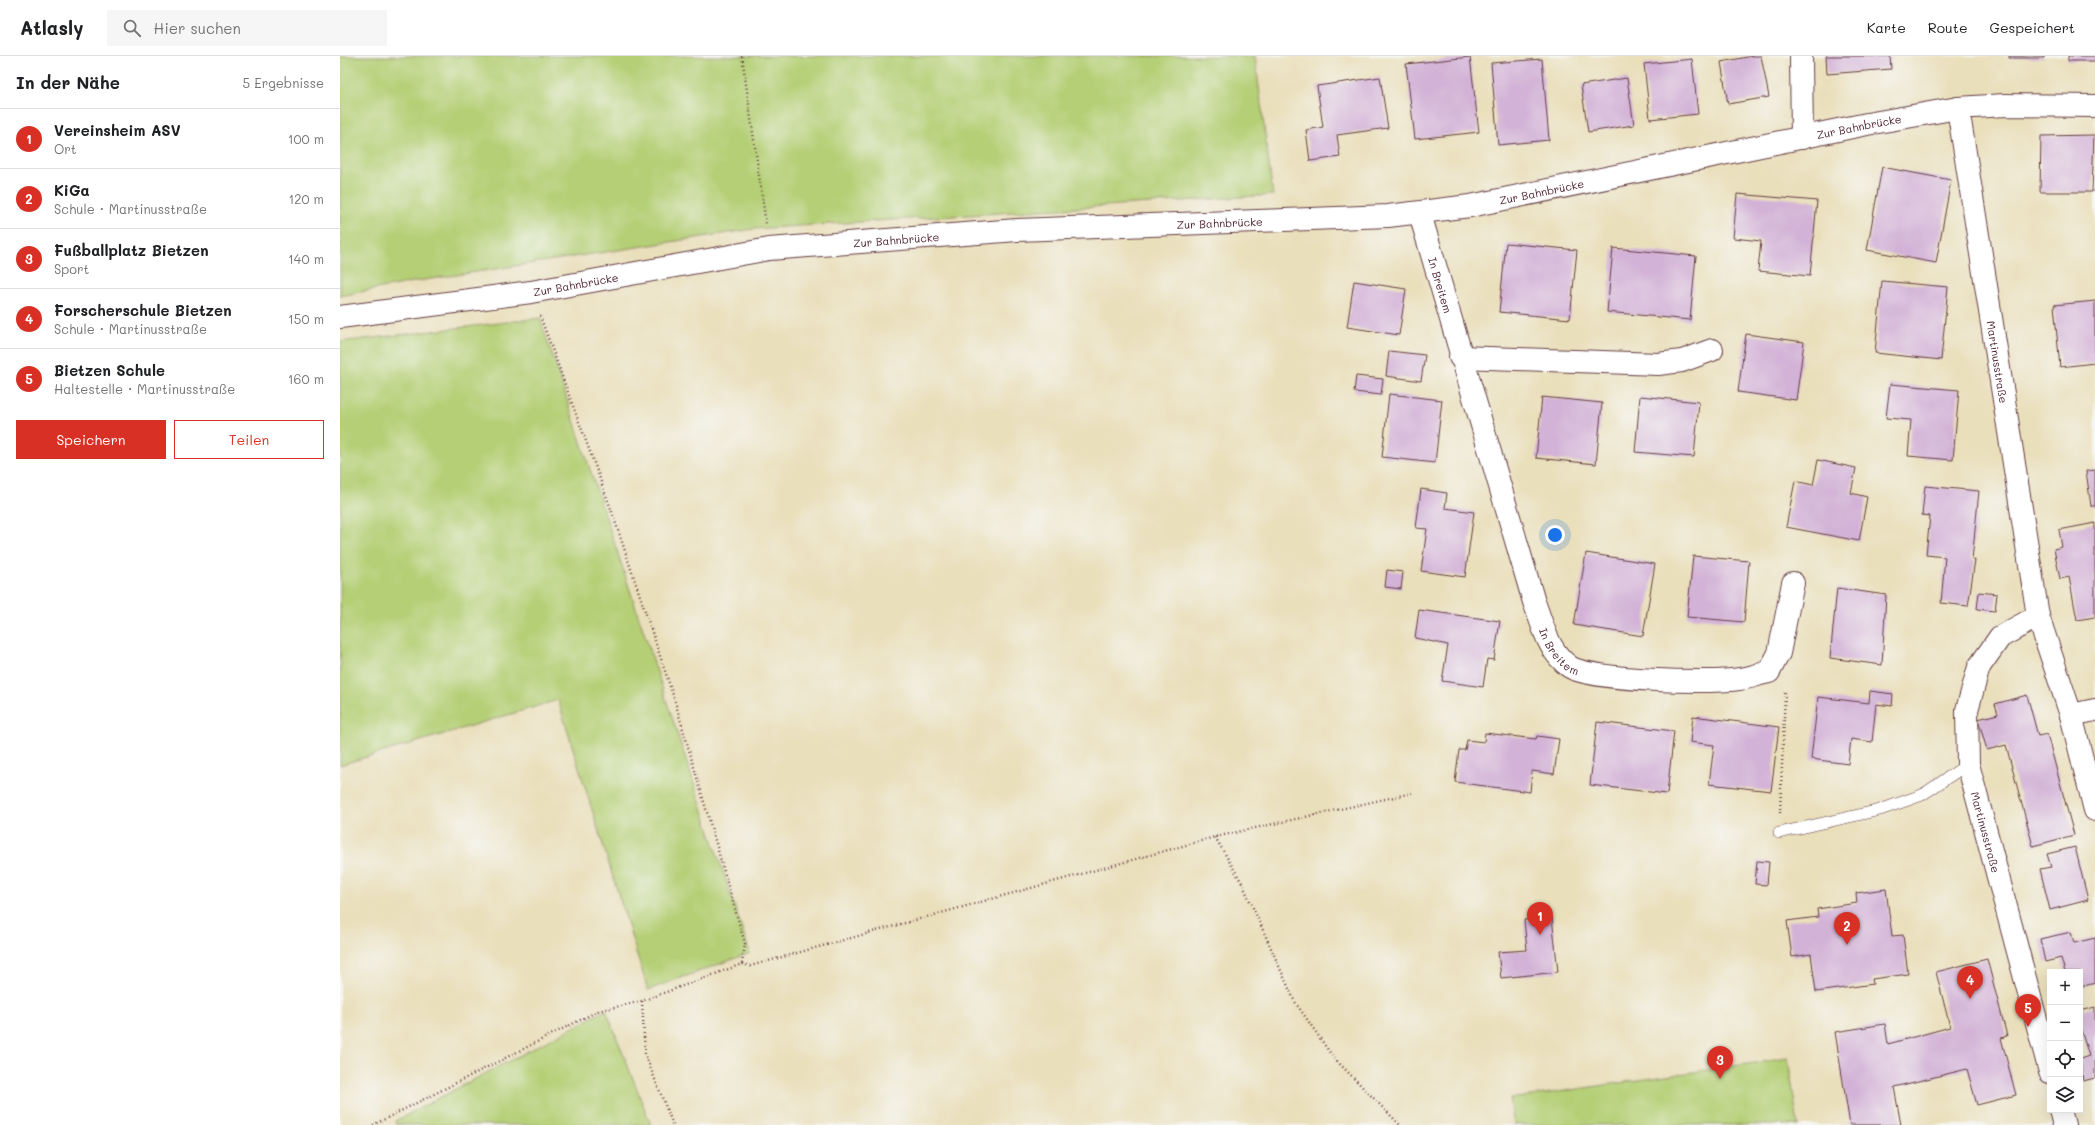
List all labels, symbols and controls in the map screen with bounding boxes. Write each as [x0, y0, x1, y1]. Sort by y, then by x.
search box [107, 10, 387, 46]
text: Atlasly [20, 15, 83, 40]
icon: search [121, 17, 143, 39]
text: Hier suchen [153, 18, 241, 38]
text: Karte [1867, 18, 1906, 37]
text: Route [1928, 18, 1968, 37]
text: Gespeichert [1990, 18, 2075, 37]
text: In der Nähe [16, 71, 120, 93]
text: 5 Ergebnisse [243, 74, 324, 91]
street label: Zur Bahnbrücke [1815, 111, 1903, 142]
text: Vereinsheim ASV [54, 120, 181, 140]
text: 1 [26, 130, 32, 147]
text: 100 m [288, 130, 324, 147]
text: Ort [54, 140, 77, 157]
street label: Zur Bahnbrücke [1498, 175, 1585, 207]
text: KiGa [54, 180, 90, 200]
text: 2 [25, 190, 33, 207]
text: 120 m [288, 190, 324, 207]
text: Schule · Martinusstraße [54, 200, 207, 217]
street label: Zur Bahnbrücke [1176, 213, 1263, 231]
street label: Zur Bahnbrücke [853, 228, 940, 250]
text: Fußballplatz Bietzen [54, 240, 209, 260]
text: 3 [25, 250, 33, 267]
text: 140 m [288, 250, 324, 267]
street label: In Breitem [1426, 255, 1456, 315]
text: Sport [54, 260, 89, 277]
street label: Zur Bahnbrücke [532, 269, 620, 299]
text: Forscherschule Bietzen [54, 300, 232, 320]
text: 4 [25, 310, 33, 327]
text: 150 m [288, 310, 324, 327]
text: Schule · Martinusstraße [54, 320, 207, 337]
street label: Martinusstraße [1984, 320, 2012, 404]
text: Bietzen Schule [54, 360, 165, 380]
text: 5 [25, 370, 33, 387]
text: 160 m [288, 370, 324, 387]
text: Haltestelle · Martinusstraße [54, 380, 235, 397]
button: Speichern [16, 420, 166, 459]
button: Teilen [174, 420, 324, 459]
your location [1545, 525, 1565, 545]
street label: In Breitem [1536, 626, 1581, 678]
street label: Martinusstraße [1968, 790, 2004, 874]
pin: 1 [1527, 902, 1553, 935]
pin: 2 [1834, 912, 1860, 945]
pin: 4 [1957, 966, 1983, 999]
map controls [2047, 969, 2083, 1113]
button: + [2047, 969, 2083, 1005]
pin: 5 [2015, 994, 2041, 1027]
button: − [2047, 1005, 2083, 1041]
button: locate [2047, 1041, 2083, 1077]
pin: 3 [1707, 1046, 1733, 1079]
button: layers [2047, 1077, 2083, 1113]

